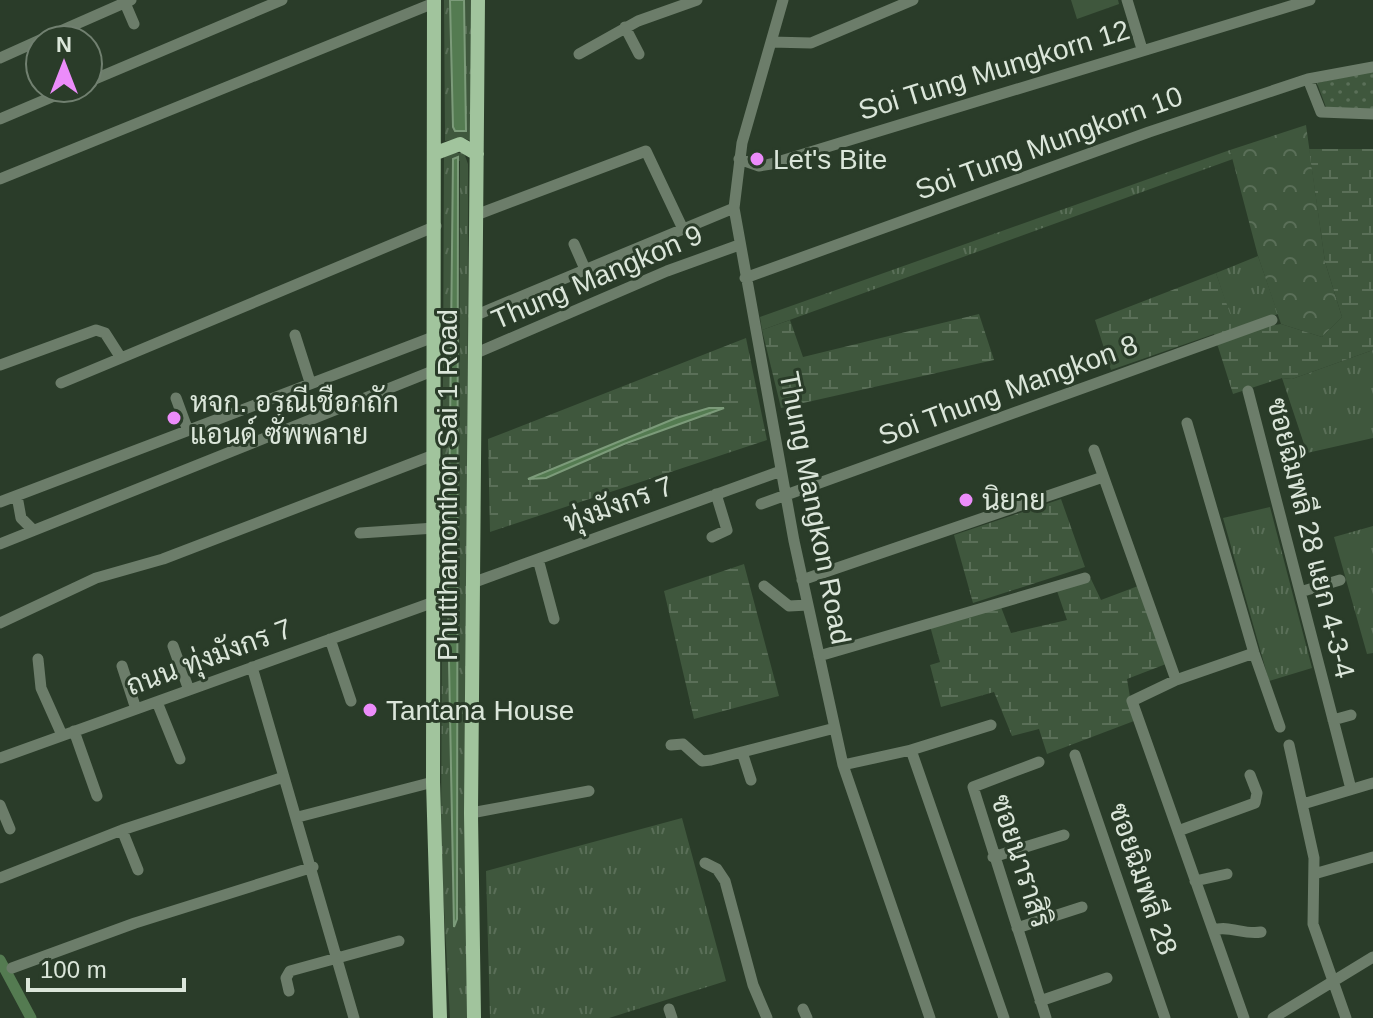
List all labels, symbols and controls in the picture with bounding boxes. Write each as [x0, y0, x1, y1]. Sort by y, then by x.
street label: Soi Tung Mungkorn 12 [855, 14, 1133, 126]
north arrow [24, 24, 104, 104]
text: N [56, 32, 72, 57]
street label: Soi Tung Mungkorn 10 [911, 80, 1187, 206]
place label: Let's Bite [773, 144, 887, 175]
marker: Let's Bite [748, 150, 766, 168]
street label: Thung Mangkon 9 [487, 219, 707, 335]
street label: Phutthamonthon Sai 1 Road [432, 309, 463, 661]
street label: Soi Thung Mangkon 8 [874, 329, 1142, 451]
street label: Thung Mangkon Road [773, 369, 857, 647]
place label: หจก. อรุณีเชือกถัก แอนด์ ซัพพลาย [190, 384, 399, 450]
street label: ซอยฉิมพลี 28 แยก 4-3-4 [1261, 394, 1364, 681]
marker: หจก. อรุณีเชือกถัก แอนด์ ซัพพลาย [165, 409, 183, 427]
street label: ทุ่งมังกร 7 [558, 467, 678, 542]
place label: นิยาย [982, 484, 1045, 516]
marker: นิยาย [957, 491, 975, 509]
street label: ถนน ทุ่งมังกร 7 [121, 610, 297, 705]
place label: Tantana House [386, 695, 574, 726]
marker: Tantana House [361, 701, 379, 719]
street label: ซอยนาราสิริ [985, 790, 1058, 931]
street label: ซอยฉิมพลี 28 [1103, 798, 1186, 959]
scale bar [28, 942, 184, 992]
text: 100 m [40, 956, 107, 983]

